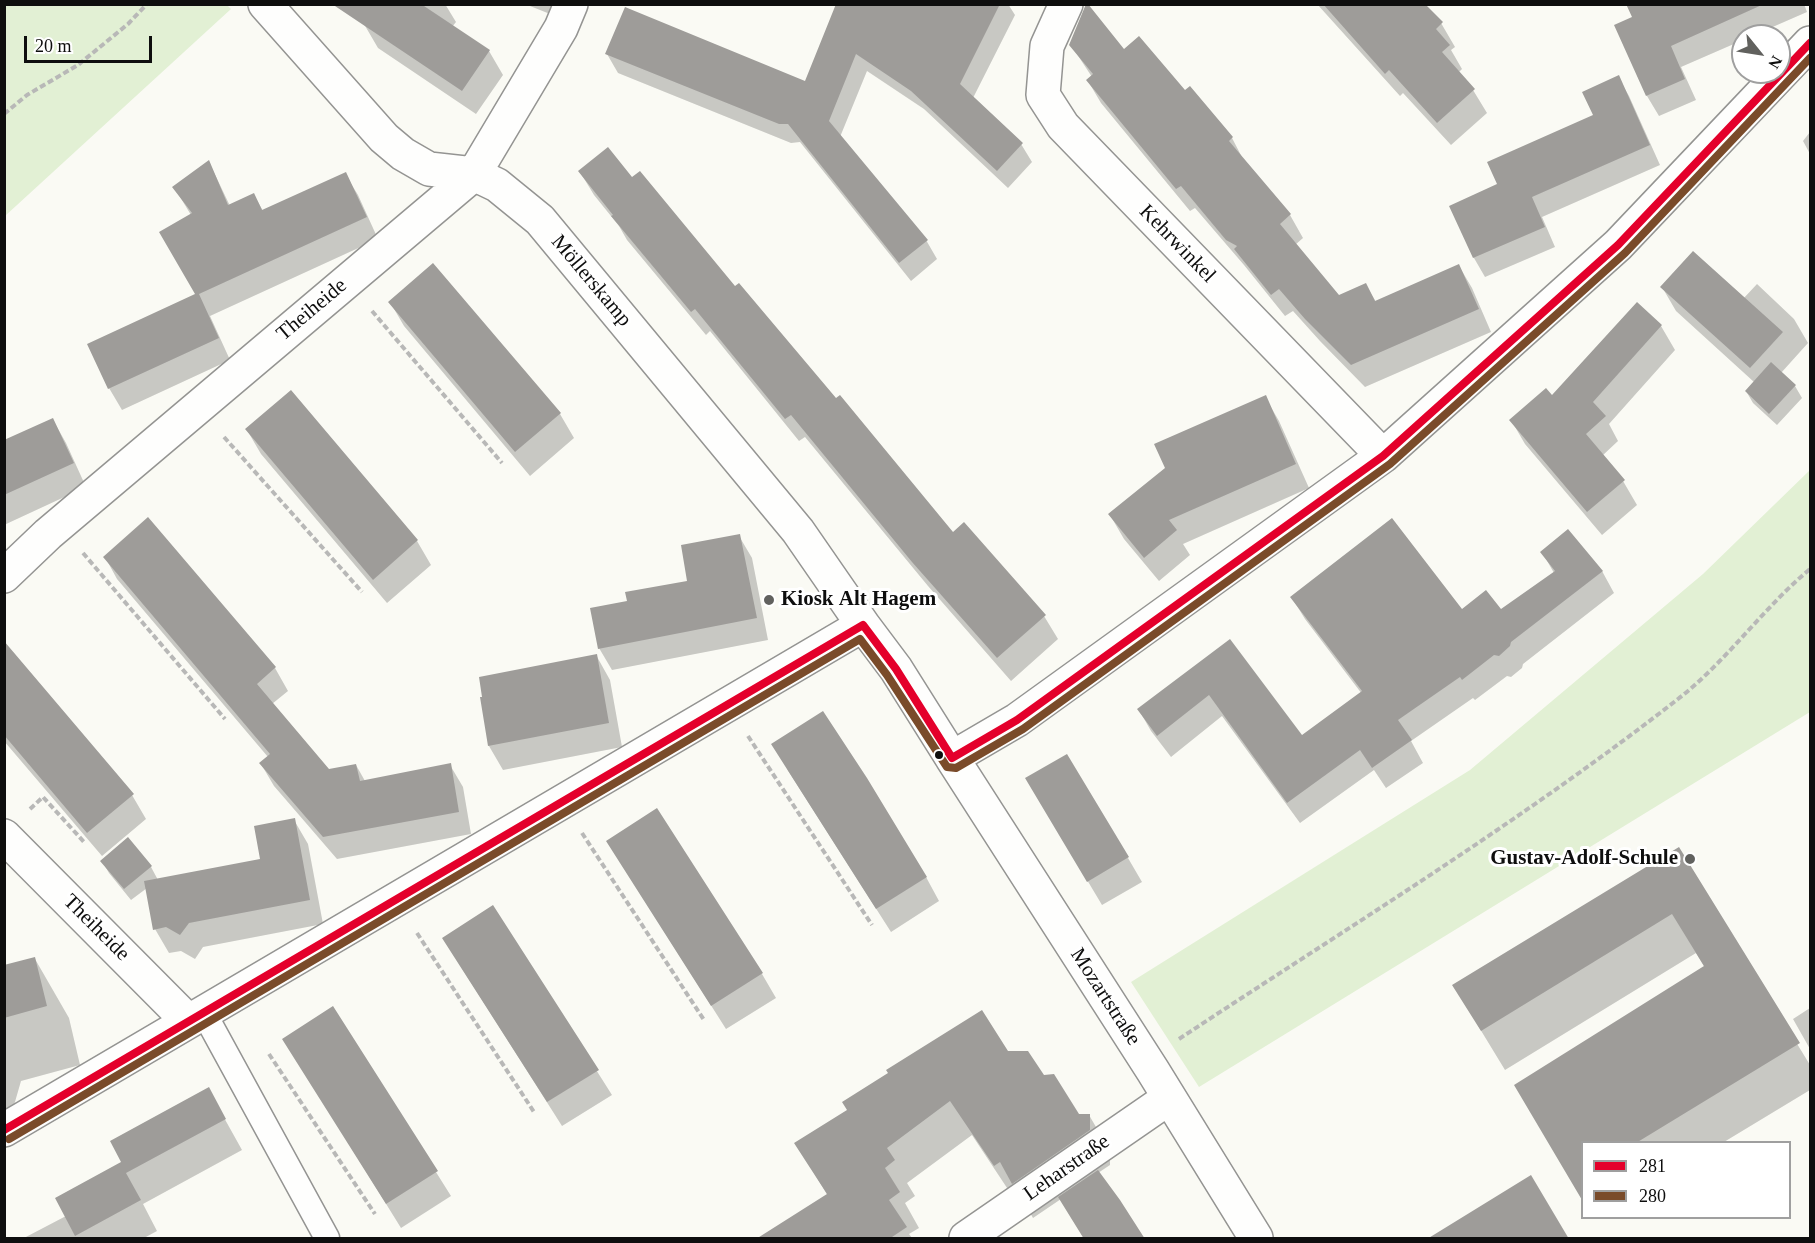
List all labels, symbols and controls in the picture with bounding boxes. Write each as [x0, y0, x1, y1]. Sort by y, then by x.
scale bar [27, 24, 154, 62]
north arrow [1731, 24, 1791, 84]
text: 20 m [35, 36, 72, 56]
text: N [1765, 53, 1786, 72]
street label: Kehrwinkel [1134, 200, 1220, 288]
street label: Möllerskamp [545, 230, 637, 332]
street label: Theiheide [272, 273, 352, 347]
place label: Kiosk Alt Hagem [781, 587, 936, 613]
marker: Kiosk Alt Hagem [762, 593, 776, 607]
unlabelled marker [933, 749, 945, 761]
place label: Gustav-Adolf-Schule [1490, 846, 1678, 872]
marker: Gustav-Adolf-Schule [1683, 852, 1697, 866]
street label: Theiheide [57, 889, 135, 967]
street label: Mozartstraße [1064, 944, 1146, 1050]
street label: Leharstraße [1019, 1129, 1115, 1207]
legend [1581, 1141, 1791, 1219]
text: 281 [1639, 1156, 1666, 1176]
text: 280 [1639, 1186, 1666, 1206]

